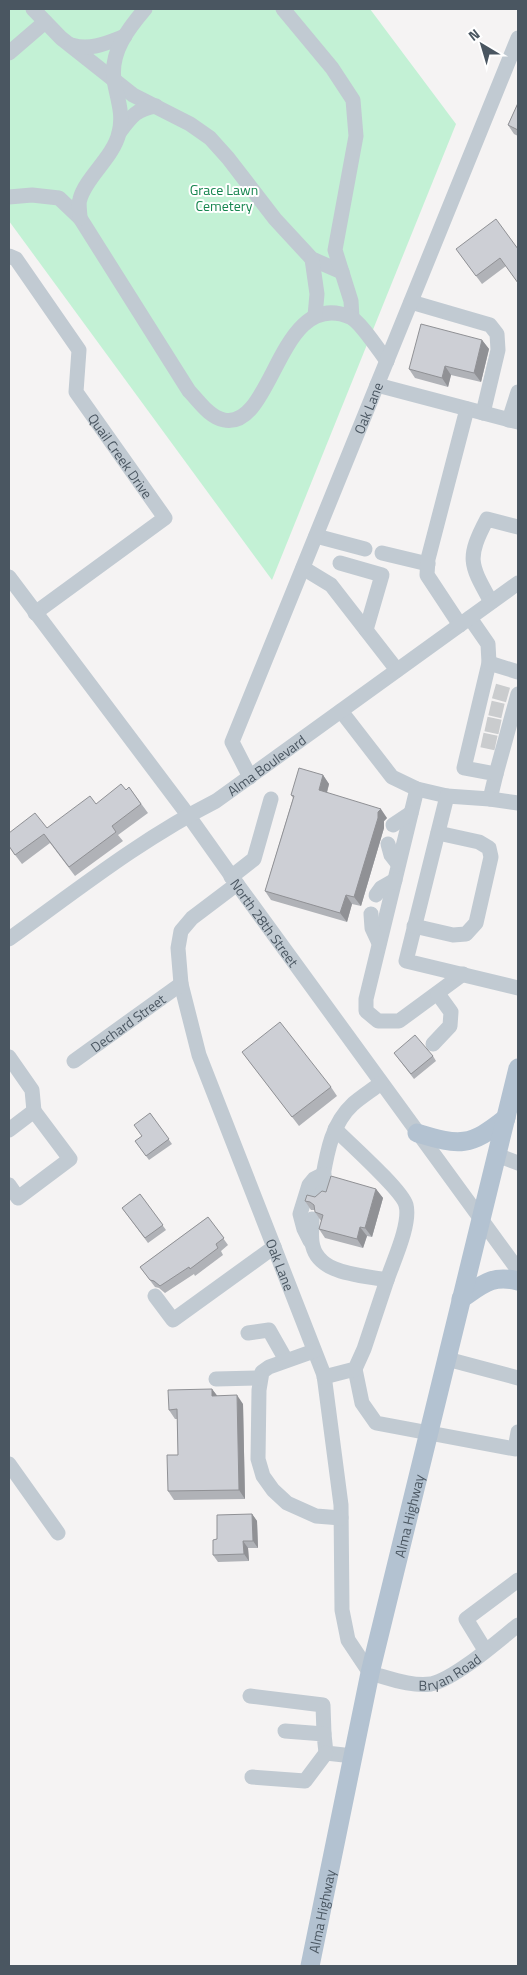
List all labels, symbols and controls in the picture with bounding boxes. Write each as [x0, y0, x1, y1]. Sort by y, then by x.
north arrow [457, 20, 507, 70]
text: N [463, 23, 484, 46]
park label: Grace Lawn Cemetery [190, 179, 258, 216]
street label: Oak Lane [348, 379, 388, 437]
street label: Quail Creek Drive [83, 408, 158, 502]
street label: Alma Boulevard [222, 729, 310, 800]
street label: North 28th Street [226, 874, 304, 971]
street label: Dechard Street [86, 988, 170, 1057]
street label: Oak Lane [261, 1235, 301, 1294]
street label: Alma Highway [388, 1472, 429, 1559]
street label: Bryan Road [419, 1648, 485, 1695]
street label: Alma Highway [302, 1867, 340, 1955]

